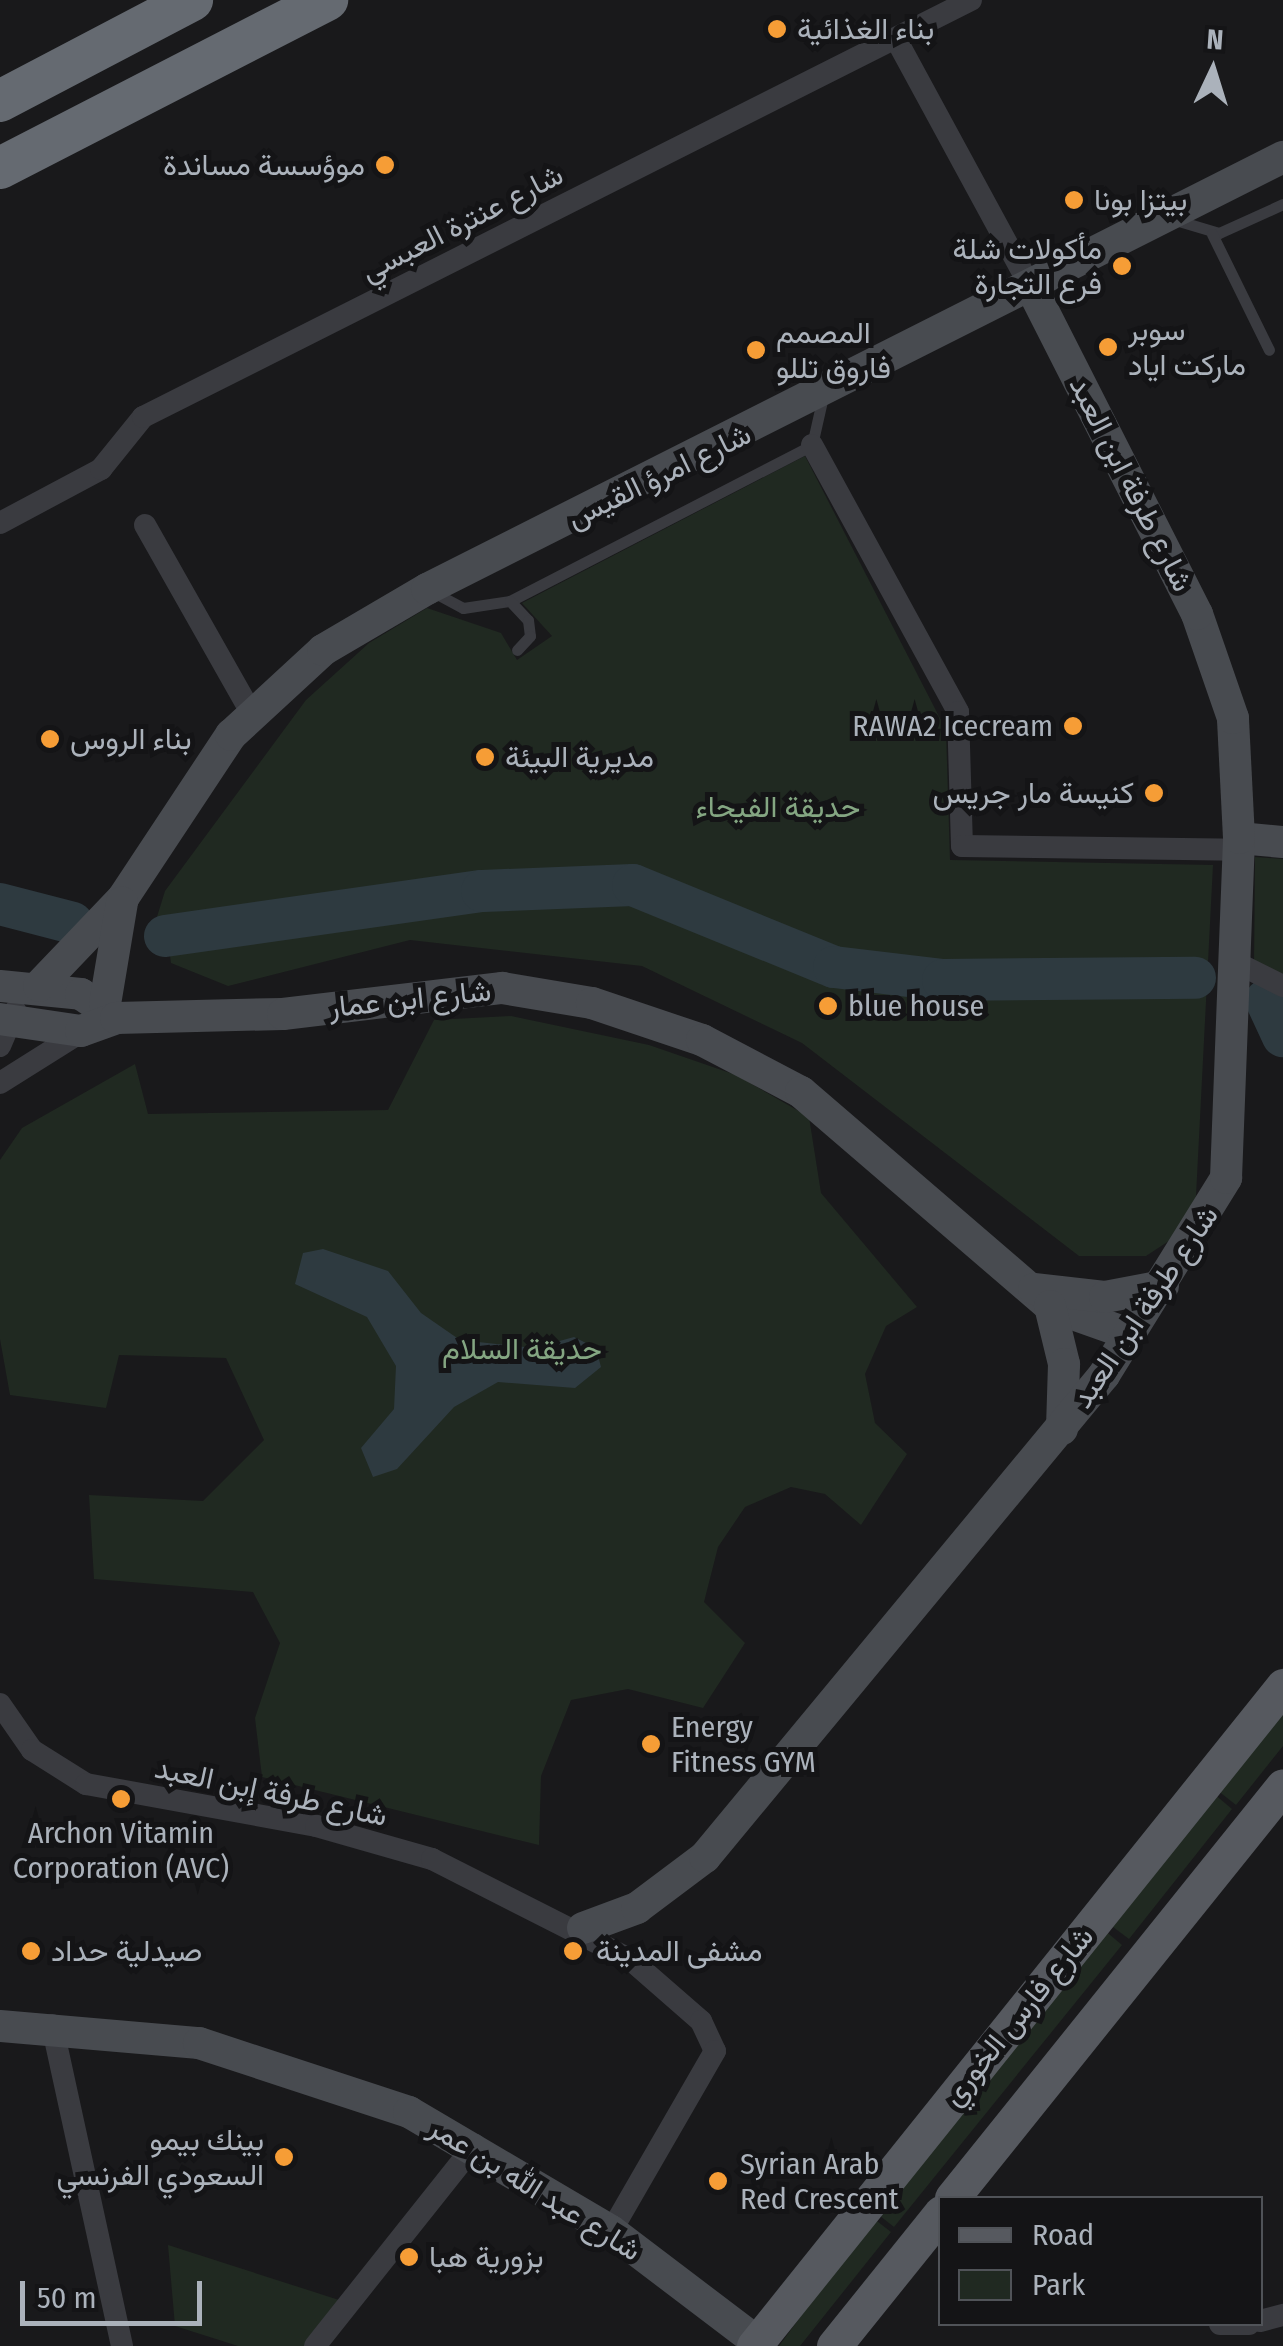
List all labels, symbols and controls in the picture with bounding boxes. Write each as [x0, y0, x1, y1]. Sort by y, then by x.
place label: بناء الغذائية [797, 11, 934, 47]
marker: بناء الغذائية [766, 18, 788, 40]
north arrow [1163, 20, 1263, 120]
text: N [1206, 23, 1225, 57]
place label: موؤسسة مساندة [163, 147, 365, 183]
marker: موؤسسة مساندة [374, 154, 396, 176]
street label: شارع عنترة العبسي [355, 157, 569, 289]
place label: بيتزا بونا [1094, 182, 1187, 218]
marker: بيتزا بونا [1063, 189, 1085, 211]
place label: مأكولات شلة فرع التجارة [952, 231, 1102, 302]
marker: مأكولات شلة فرع التجارة [1111, 255, 1133, 277]
place label: سوبر ماركت اياد [1128, 312, 1246, 382]
place label: المصمم فاروق تللو [776, 315, 891, 386]
marker: سوبر ماركت اياد [1097, 336, 1119, 358]
marker: المصمم فاروق تللو [745, 339, 767, 361]
street label: شارع طرفة ابن العبد [1061, 371, 1201, 597]
street label: شارع امرؤ القيس [561, 416, 757, 536]
place label: RAWA2 Icecream [852, 708, 1053, 744]
marker: RAWA2 Icecream [1062, 715, 1084, 737]
place label: بناء الروس [70, 721, 192, 757]
marker: بناء الروس [39, 728, 61, 750]
place label: مديرية البيئة [505, 739, 654, 775]
marker: مديرية البيئة [474, 746, 496, 768]
place label: كنيسة مار جريس [932, 775, 1134, 811]
marker: كنيسة مار جريس [1143, 782, 1165, 804]
park label: حديقة الفيحاء [696, 789, 860, 825]
street label: شارع ابن عمار [327, 973, 493, 1025]
place label: blue house [848, 988, 984, 1024]
marker: blue house [817, 995, 839, 1017]
street label: شارع طرفة ابن العبد [1064, 1199, 1226, 1415]
park label: حديقة السلام [442, 1331, 602, 1367]
place label: Energy Fitness GYM [671, 1709, 816, 1780]
marker: Energy Fitness GYM [640, 1733, 662, 1755]
street label: شارع طرفة إبن العبد [152, 1750, 390, 1834]
marker: Archon Vitamin Corporation (AVC) [110, 1788, 132, 1810]
place label: Archon Vitamin Corporation (AVC) [13, 1815, 229, 1886]
street label: شارع فارس الخوري [935, 1919, 1101, 2113]
place label: صيدلية حداد [51, 1933, 202, 1969]
place label: مشفى المدينة [596, 1933, 763, 1969]
marker: مشفى المدينة [560, 1938, 586, 1964]
marker: صيدلية حداد [20, 1940, 42, 1962]
street label: شارع عبد الله بن عمر [422, 2109, 648, 2269]
place label: بينك بيمو السعودي الفرنسي [57, 2122, 264, 2192]
marker: بينك بيمو السعودي الفرنسي [273, 2146, 295, 2168]
place label: Syrian Arab Red Crescent [740, 2146, 899, 2216]
marker: Syrian Arab Red Crescent [705, 2168, 731, 2194]
legend [938, 2196, 1263, 2326]
text: Road [1032, 2217, 1094, 2253]
place label: بزورية هبا [429, 2239, 544, 2275]
marker: بزورية هبا [398, 2246, 420, 2268]
scale bar [25, 2261, 208, 2323]
text: Park [1032, 2267, 1085, 2303]
text: 50 m [37, 2280, 97, 2316]

